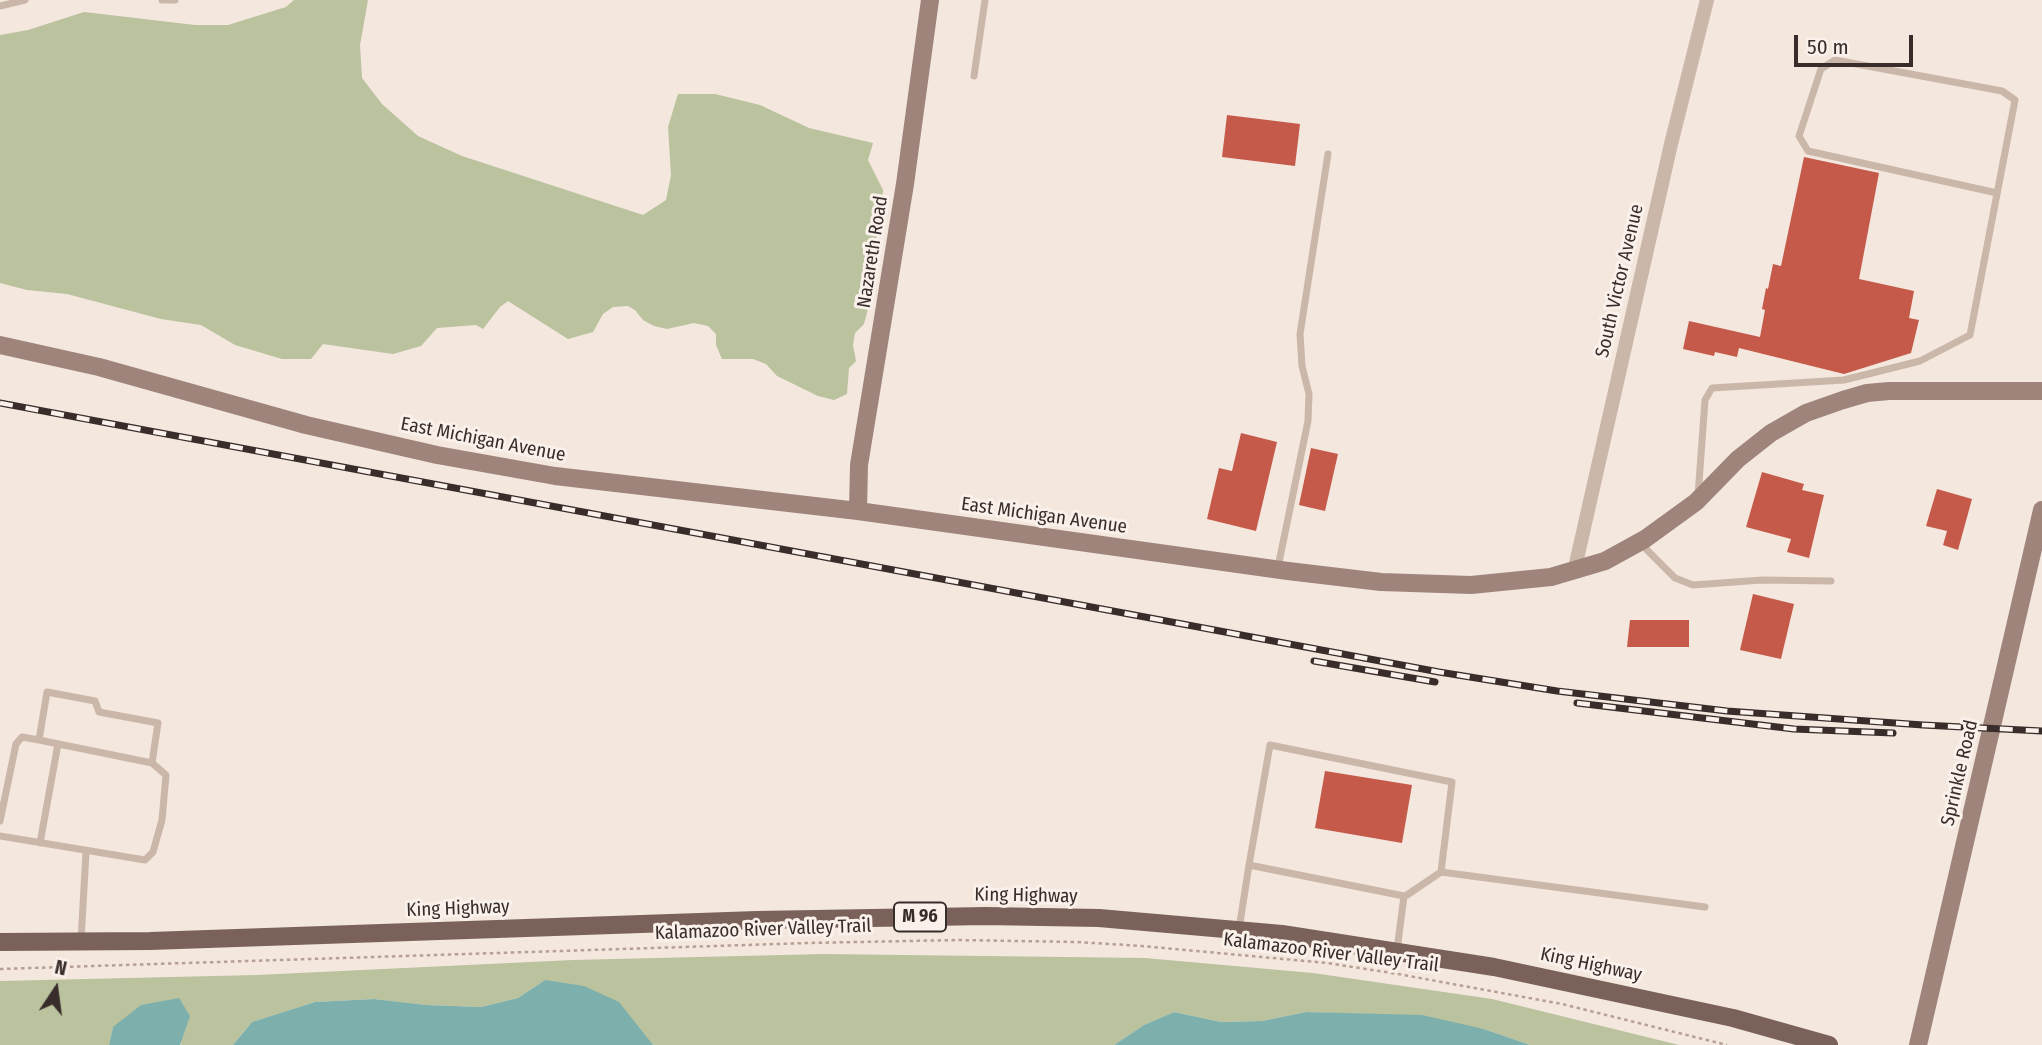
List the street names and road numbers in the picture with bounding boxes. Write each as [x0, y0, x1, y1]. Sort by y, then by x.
street label: Nazareth Road [853, 194, 893, 310]
street label: South Victor Avenue [1591, 202, 1649, 360]
street label: East Michigan Avenue [399, 413, 567, 467]
street label: East Michigan Avenue [960, 493, 1128, 539]
street label: Sprinkle Road [1937, 718, 1983, 828]
street label: King Highway [974, 884, 1078, 908]
street label: King Highway [406, 896, 510, 922]
road number: M 96 [894, 902, 946, 932]
street label: Kalamazoo River Valley Trail [654, 915, 872, 945]
street label: Kalamazoo River Valley Trail [1222, 928, 1440, 978]
street label: King Highway [1538, 943, 1644, 987]

